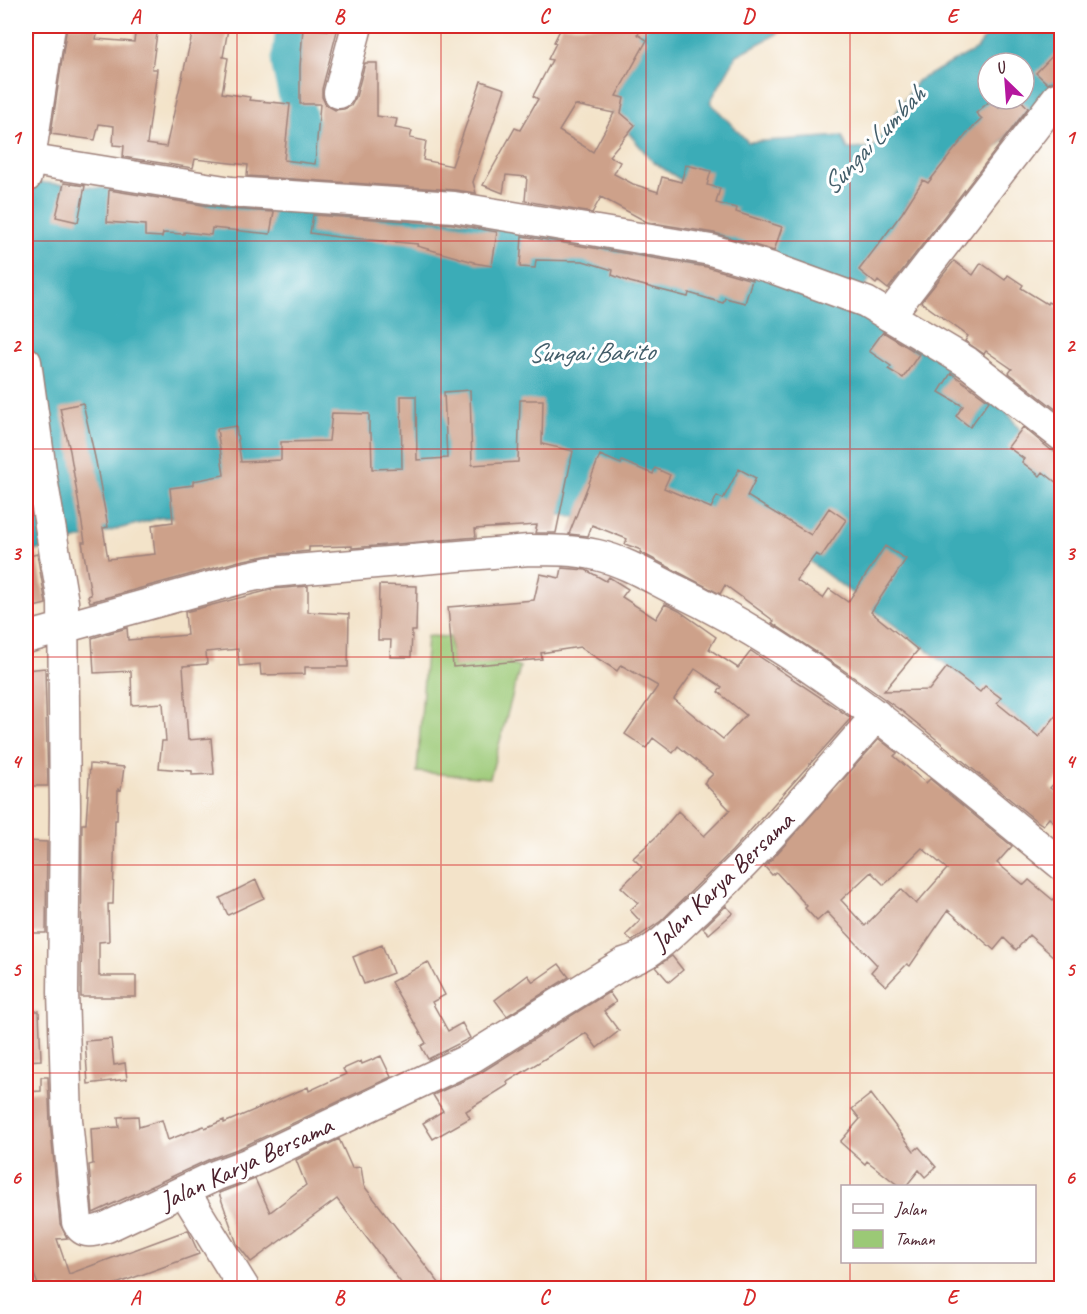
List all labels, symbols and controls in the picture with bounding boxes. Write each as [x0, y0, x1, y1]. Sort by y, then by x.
text: A [130, 4, 142, 29]
text: B [334, 4, 346, 29]
text: C [539, 4, 551, 29]
text: D [742, 4, 756, 29]
text: E [947, 4, 961, 29]
north arrow [976, 51, 1036, 111]
text: U [992, 56, 1011, 79]
water label: Sungai Lumbah [814, 77, 933, 202]
text: 1 [12, 125, 23, 150]
text: 1 [1066, 125, 1077, 150]
text: 2 [12, 333, 23, 358]
text: 2 [1066, 333, 1077, 358]
water label: Sungai Barito [528, 334, 658, 370]
text: 3 [12, 541, 23, 566]
text: 3 [1066, 541, 1077, 566]
text: 4 [12, 749, 24, 774]
text: 4 [1066, 749, 1078, 774]
street label: Jalan Karya Bersama [642, 803, 802, 959]
text: 5 [12, 957, 23, 982]
text: 5 [1066, 957, 1077, 982]
street label: Jalan Karya Bersama [153, 1108, 339, 1218]
text: 6 [11, 1165, 22, 1190]
text: 6 [1065, 1165, 1076, 1190]
legend [841, 1185, 1036, 1263]
text: Jalan [894, 1198, 927, 1220]
text: Taman [895, 1228, 936, 1250]
text: A [130, 1285, 142, 1310]
text: B [334, 1285, 346, 1310]
text: C [539, 1285, 551, 1310]
text: D [742, 1285, 756, 1310]
text: E [947, 1285, 961, 1310]

